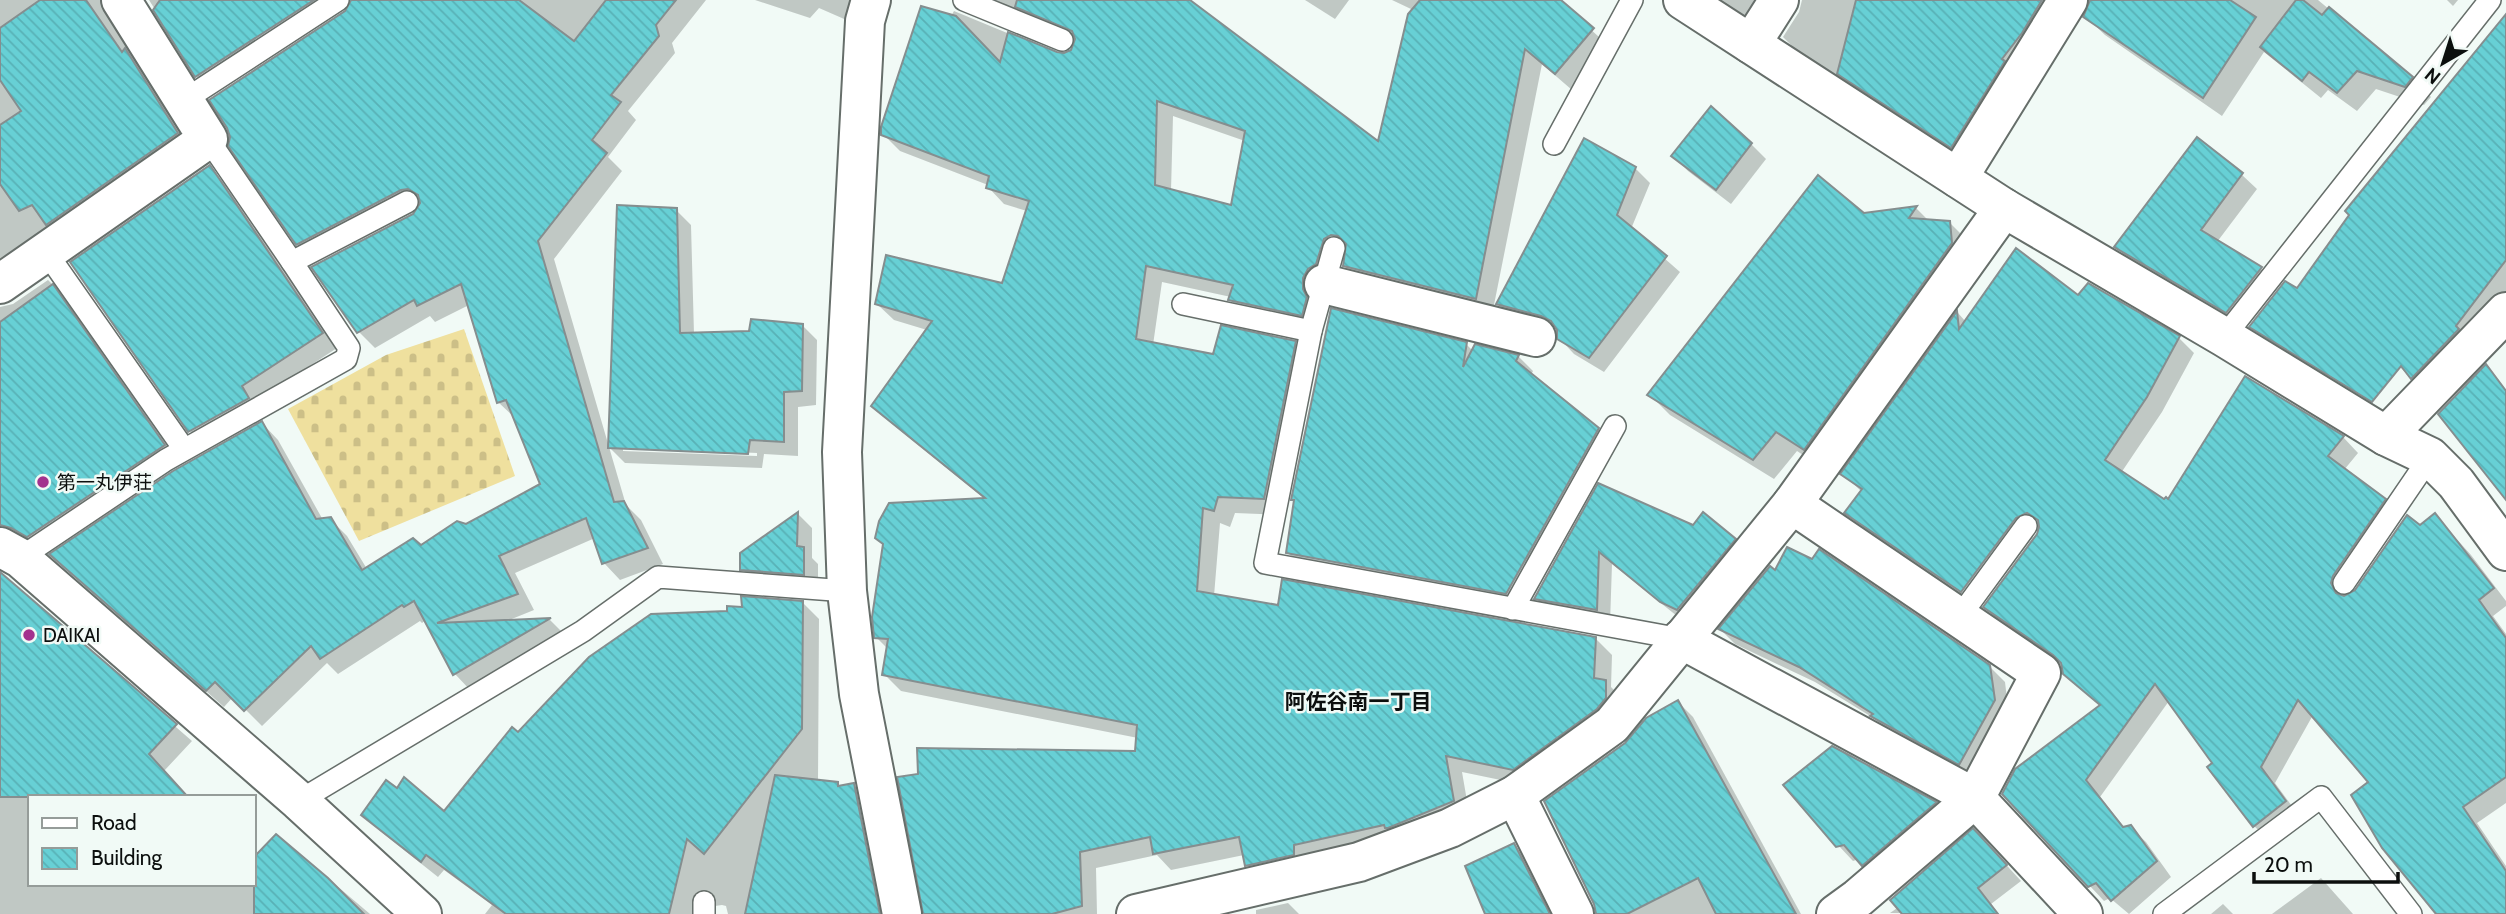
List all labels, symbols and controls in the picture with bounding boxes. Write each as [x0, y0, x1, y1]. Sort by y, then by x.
north arrow [2408, 28, 2478, 98]
text: N [2420, 63, 2445, 89]
place label: 第一丸伊荘 [57, 471, 152, 494]
marker: 第一丸伊荘 [35, 474, 51, 490]
place label: DAIKAI [43, 624, 100, 647]
marker: DAIKAI [21, 627, 37, 643]
district label: 阿佐谷南一丁目 [1285, 689, 1432, 714]
legend [28, 795, 256, 886]
text: Road [91, 810, 137, 835]
scale bar [2254, 841, 2398, 885]
text: Building [91, 845, 163, 870]
text: 20 m [2264, 852, 2313, 877]

